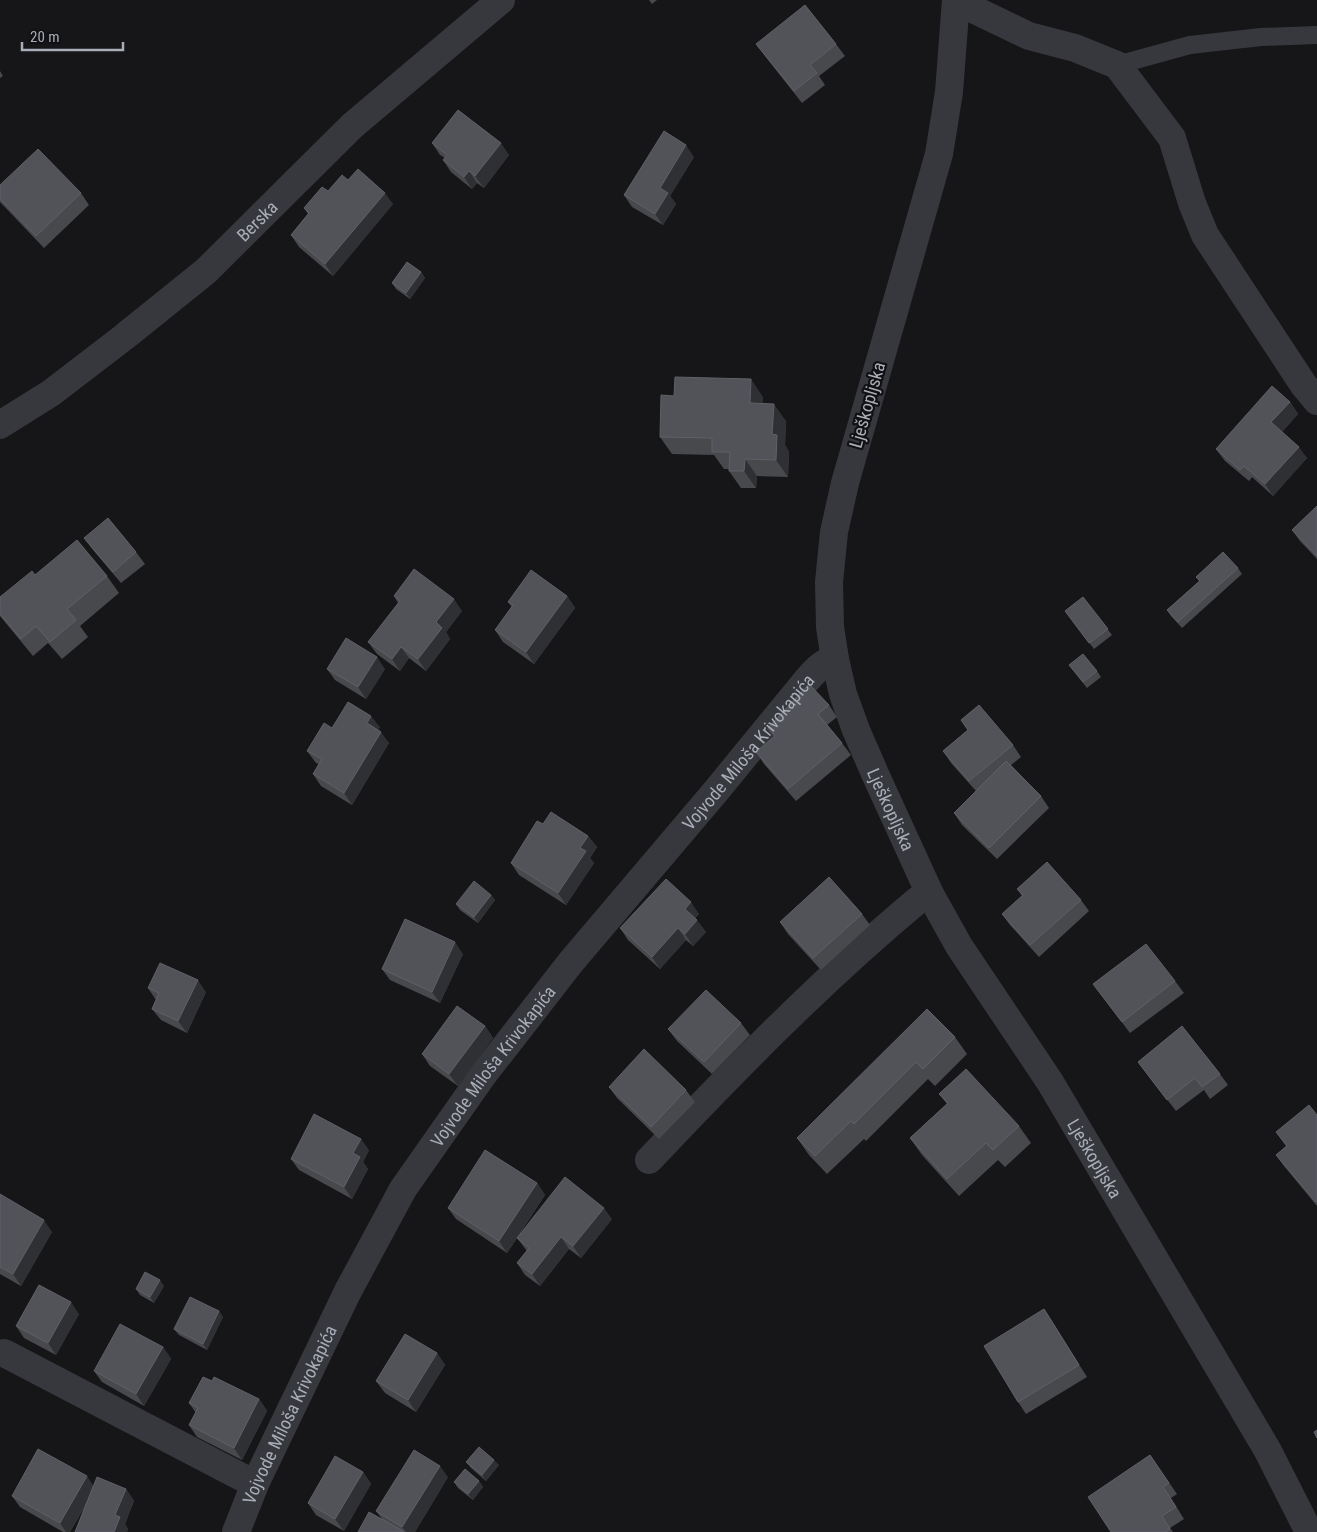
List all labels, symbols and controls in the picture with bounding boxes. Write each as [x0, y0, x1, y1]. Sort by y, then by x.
scale bar [22, 20, 124, 52]
text: 20 m [30, 28, 60, 46]
street label: Berska [232, 196, 281, 245]
street label: Lješkopljska [845, 360, 889, 450]
street label: Vojvode Miloša Krivokapića [677, 669, 818, 834]
street label: Lješkopljska [863, 765, 919, 854]
street label: Vojvode Miloša Krivokapića [426, 981, 559, 1150]
street label: Lješkopljska [1064, 1115, 1127, 1202]
street label: Vojvode Miloša Krivokapića [238, 1322, 341, 1507]

